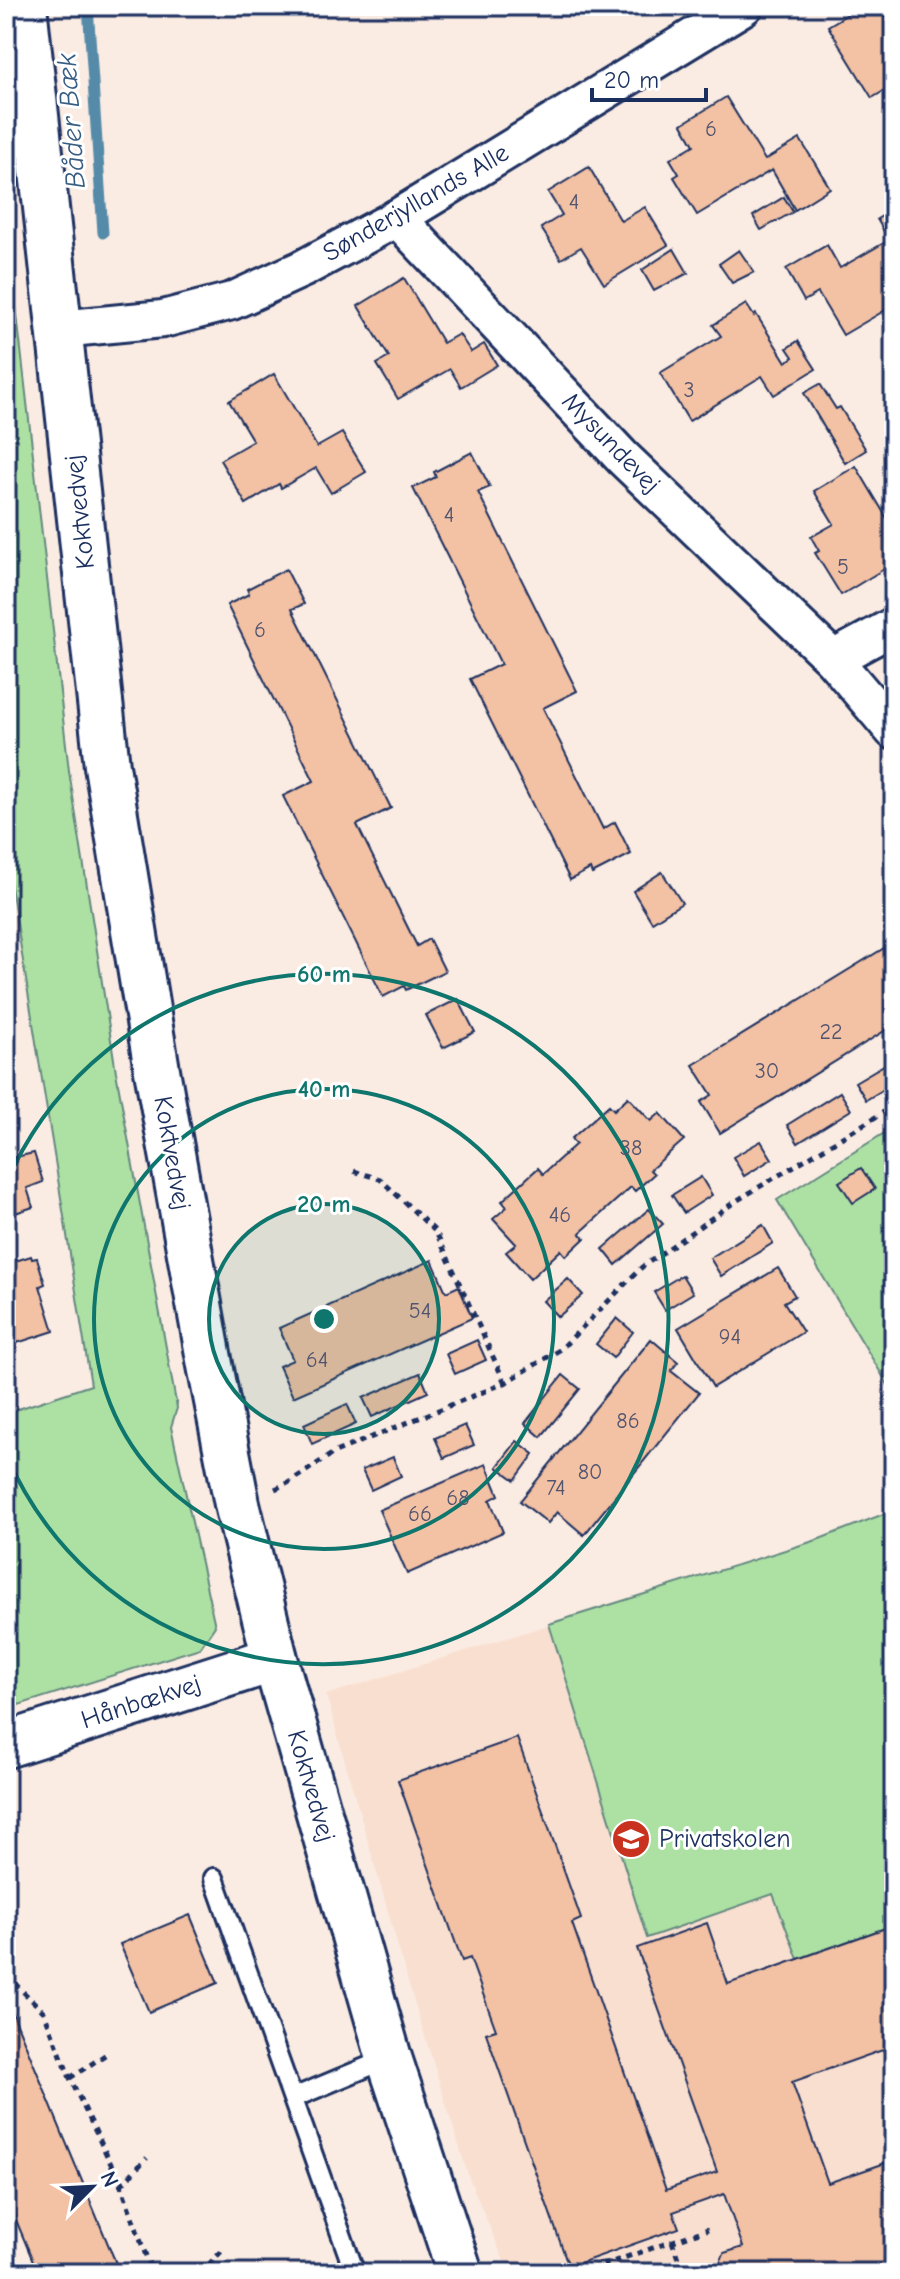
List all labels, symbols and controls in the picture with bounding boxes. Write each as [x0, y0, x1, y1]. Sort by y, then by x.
water label: Båder Bæk [50, 52, 92, 190]
scale bar [592, 52, 706, 102]
text: 20 m [604, 66, 659, 94]
house number: 6 [705, 116, 717, 142]
street label: Sønderjyllands Alle [318, 138, 514, 268]
house number: 4 [569, 189, 579, 215]
house number: 3 [683, 377, 695, 403]
street label: Mysundevej [556, 386, 666, 500]
street label: Koktvedvej [59, 453, 101, 571]
house number: 4 [444, 502, 454, 528]
house number: 5 [837, 554, 849, 580]
house number: 6 [254, 617, 266, 643]
text: 60 m [297, 960, 351, 988]
house number: 22 [819, 1019, 843, 1045]
house number: 30 [755, 1058, 779, 1084]
text: 40 m [298, 1075, 350, 1103]
street label: Koktvedvej [147, 1094, 197, 1212]
house number: 38 [620, 1135, 642, 1161]
text: 20 m [297, 1190, 351, 1218]
house number: 46 [549, 1202, 571, 1228]
house number: 54 [409, 1298, 431, 1324]
centre of rings [310, 1305, 338, 1333]
house number: 94 [719, 1324, 741, 1350]
house number: 64 [306, 1347, 328, 1373]
house number: 86 [616, 1408, 640, 1434]
house number: 80 [578, 1459, 602, 1485]
house number: 74 [546, 1475, 566, 1501]
house number: 68 [446, 1485, 470, 1511]
house number: 66 [408, 1501, 432, 1527]
street label: Hånbækvej [77, 1669, 205, 1735]
street label: Koktvedvej [281, 1727, 341, 1845]
school or university icon: Privatskolen [610, 1818, 652, 1860]
place label: Privatskolen [659, 1824, 791, 1854]
north arrow [52, 2147, 132, 2227]
text: N [95, 2167, 124, 2191]

